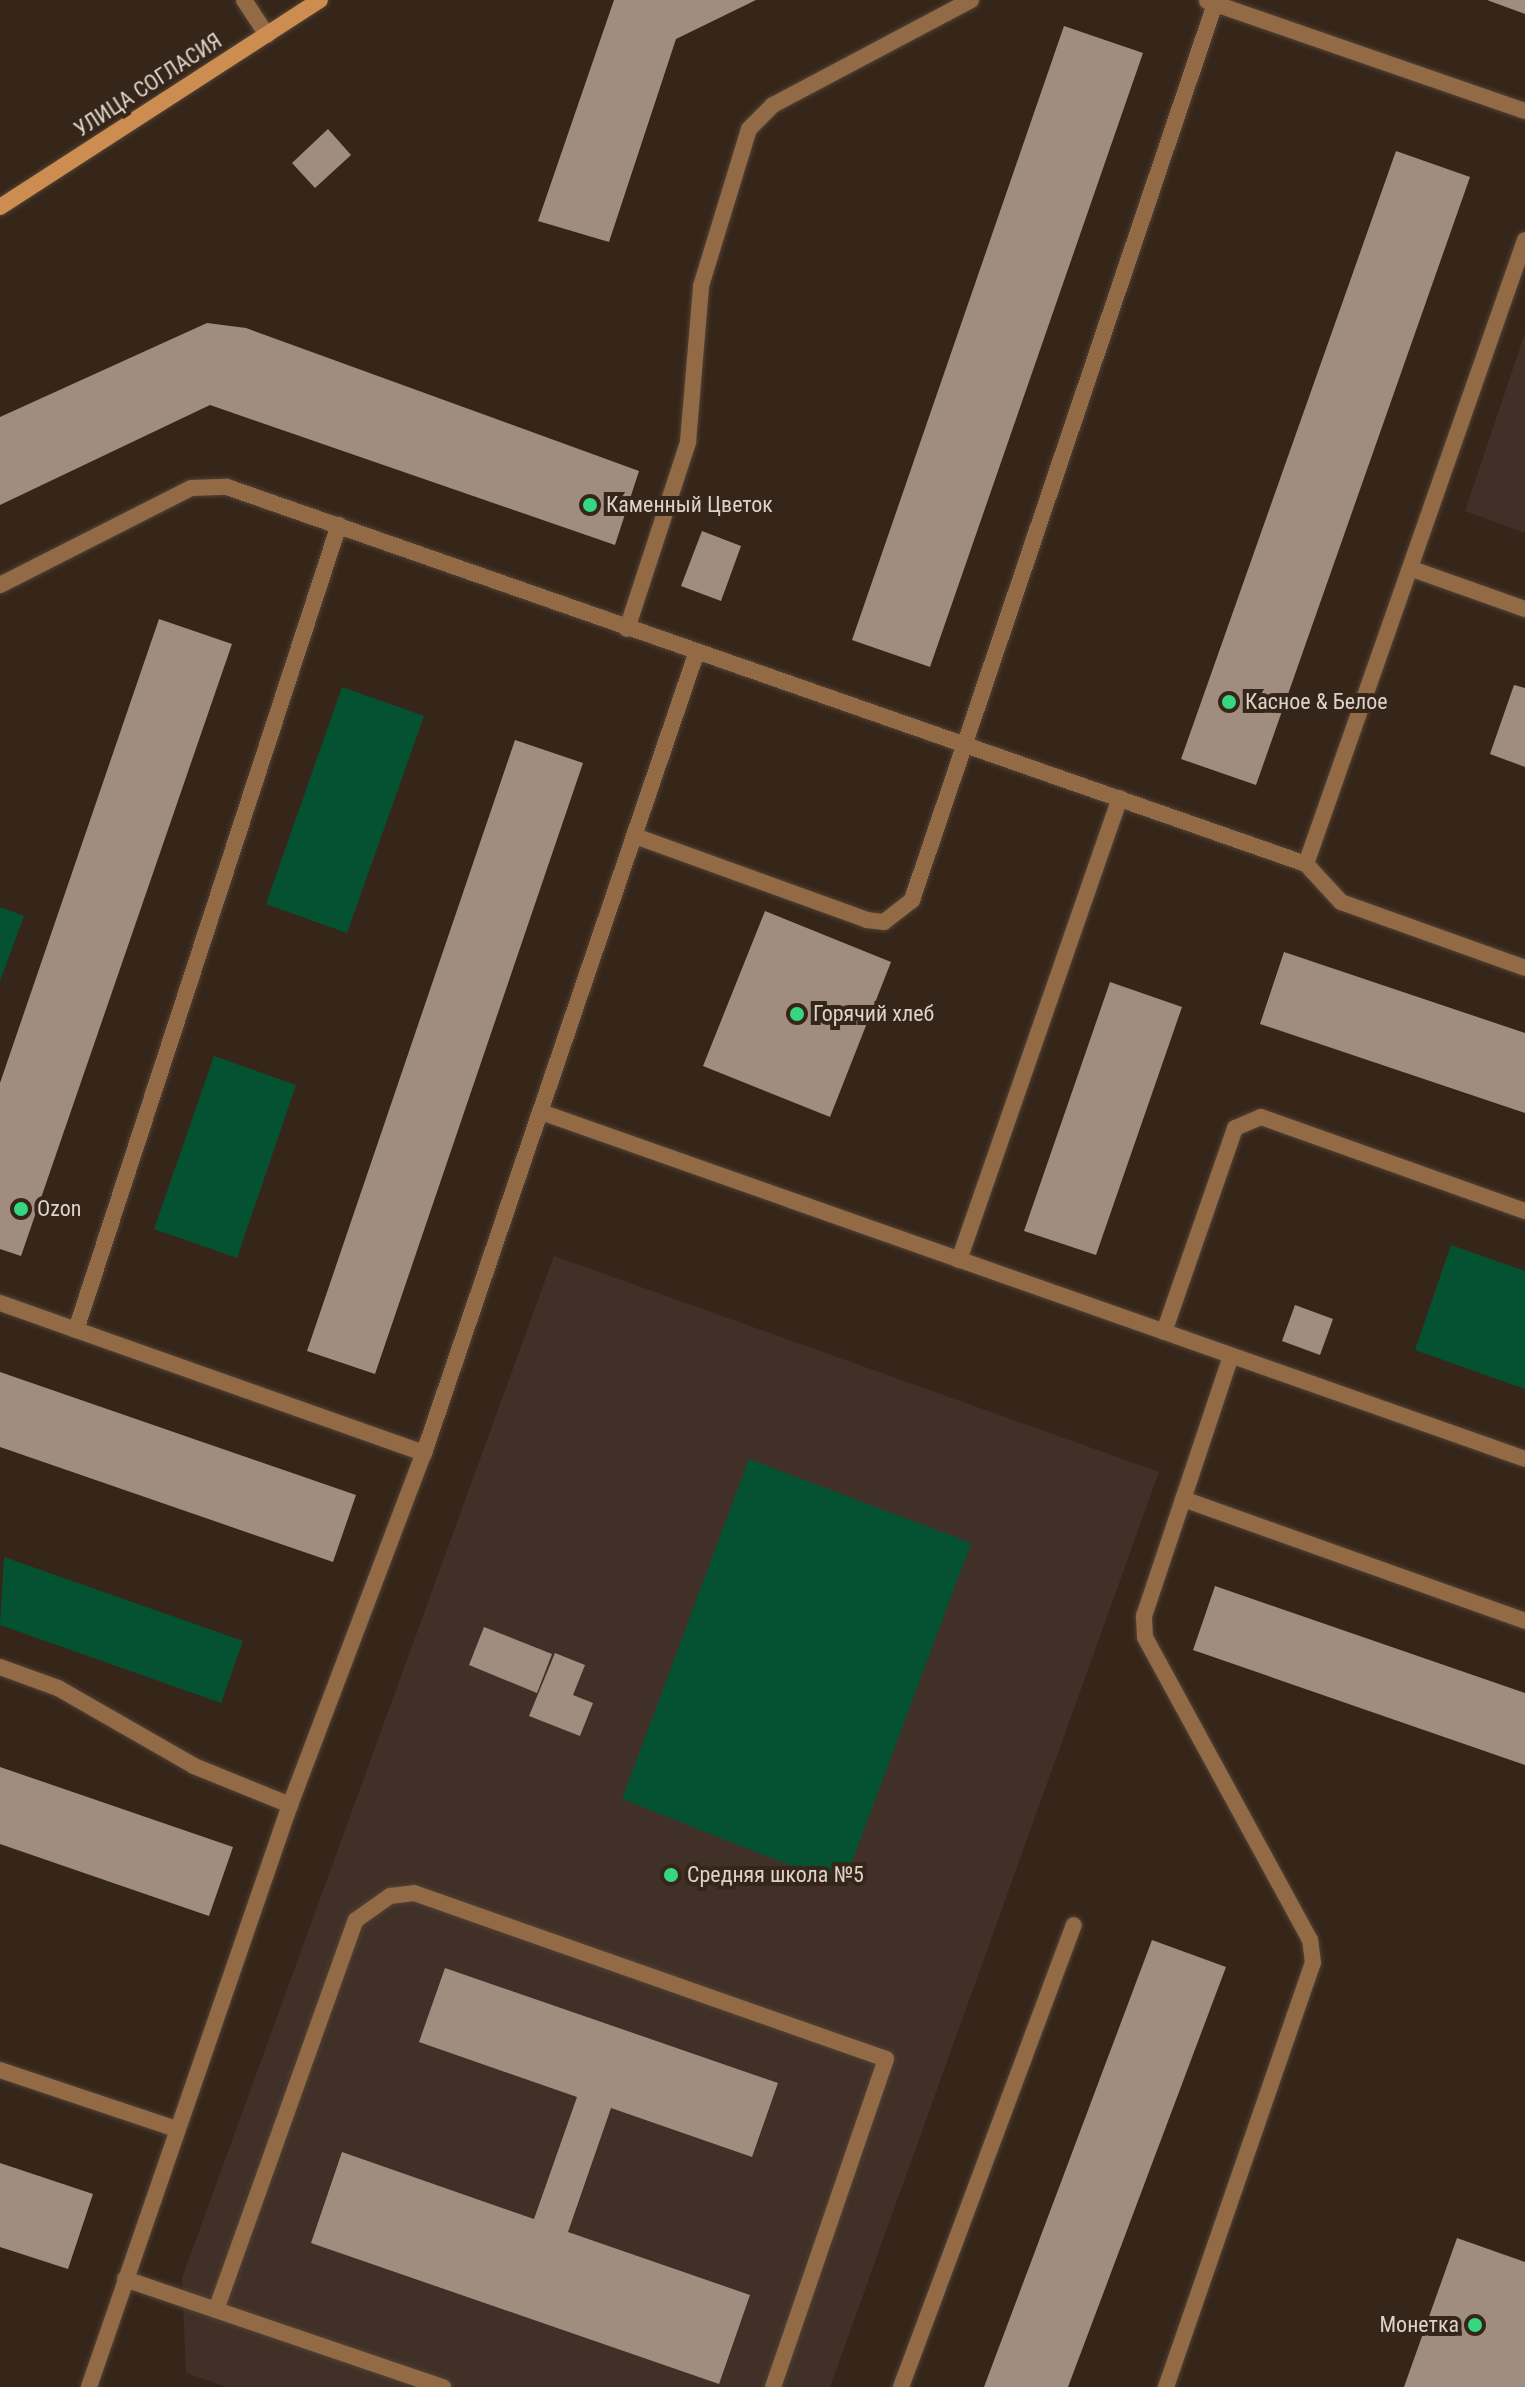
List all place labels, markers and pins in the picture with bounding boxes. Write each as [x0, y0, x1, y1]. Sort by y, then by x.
place label: Каменный Цветок [606, 492, 773, 518]
marker: Каменный Цветок [581, 496, 599, 514]
place label: Касное & Белое [1245, 689, 1388, 715]
marker: Касное & Белое [1220, 693, 1238, 711]
place label: Горячий хлеб [813, 1001, 934, 1027]
marker: Горячий хлеб [788, 1005, 806, 1023]
place label: Ozon [37, 1196, 81, 1222]
marker: Ozon [12, 1200, 30, 1218]
place label: Средняя школа №5 [687, 1862, 864, 1888]
marker: Средняя школа №5 [662, 1866, 680, 1884]
place label: Монетка [1379, 2312, 1459, 2338]
marker: Монетка [1466, 2316, 1484, 2334]

